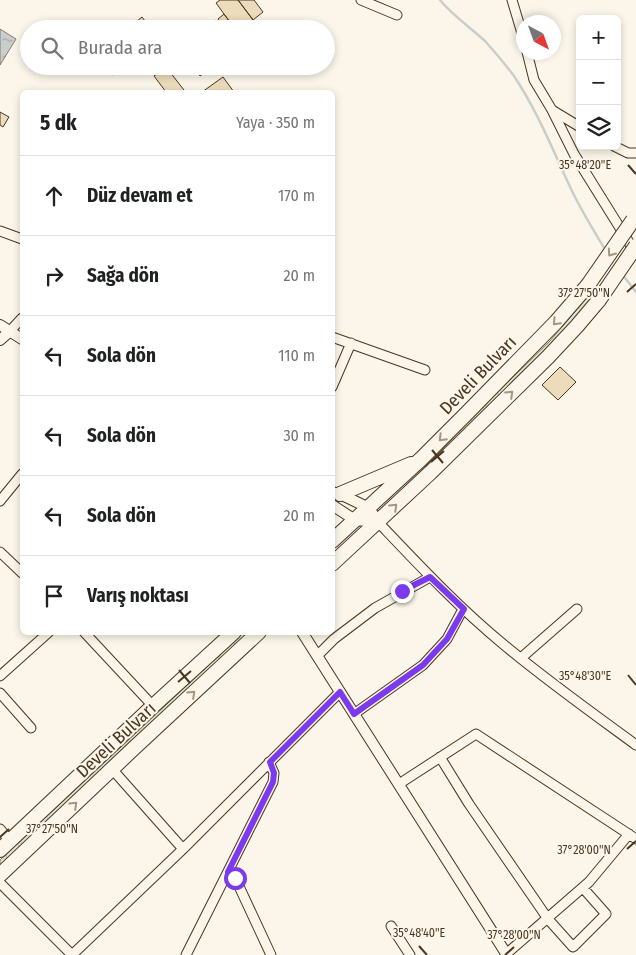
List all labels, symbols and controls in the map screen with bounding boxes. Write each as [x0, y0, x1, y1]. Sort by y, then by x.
north arrow [516, 15, 561, 60]
map controls [576, 15, 621, 150]
button: + [576, 15, 621, 60]
search box [20, 20, 335, 75]
icon: search [38, 34, 66, 62]
text: Burada ara [78, 36, 162, 59]
button: − [576, 60, 621, 105]
button: layers [576, 105, 621, 150]
text: 5 dk [40, 110, 77, 136]
text: Yaya · 350 m [236, 113, 315, 132]
text: 35°48'20"E [559, 158, 611, 172]
icon: ahead [40, 182, 68, 210]
text: Düz devam et [87, 184, 193, 207]
text: 170 m [278, 186, 315, 205]
one-way arrow [608, 247, 617, 257]
icon: right [40, 262, 68, 290]
text: Sağa dön [87, 264, 159, 287]
text: 20 m [284, 266, 315, 285]
text: 37°27'50"N [558, 286, 610, 300]
one-way arrow [553, 316, 562, 325]
street label: Develi Bulvarı [435, 331, 521, 419]
icon: left [40, 342, 68, 370]
text: Sola dön [87, 344, 156, 367]
text: 110 m [278, 346, 315, 365]
one-way arrow [505, 391, 514, 400]
icon: left [40, 422, 68, 450]
text: Sola dön [87, 424, 156, 447]
text: 30 m [283, 426, 315, 445]
one-way arrow [439, 432, 448, 441]
icon: left [40, 502, 68, 530]
text: Sola dön [87, 504, 156, 527]
one-way arrow [388, 504, 397, 513]
text: 20 m [284, 506, 315, 525]
route end [391, 580, 414, 603]
icon: arrive [40, 582, 68, 610]
text: Varış noktası [87, 584, 189, 607]
text: 35°48'30"E [559, 669, 611, 683]
one-way arrow [187, 691, 196, 700]
street label: Develi Bulvarı [72, 698, 160, 782]
one-way arrow [68, 802, 77, 811]
text: 37°27'50"N [26, 822, 78, 836]
text: 37°28'00"N [557, 843, 611, 857]
route start [224, 867, 247, 890]
text: 35°48'40"E [393, 926, 445, 940]
text: 37°28'00"N [487, 928, 541, 942]

